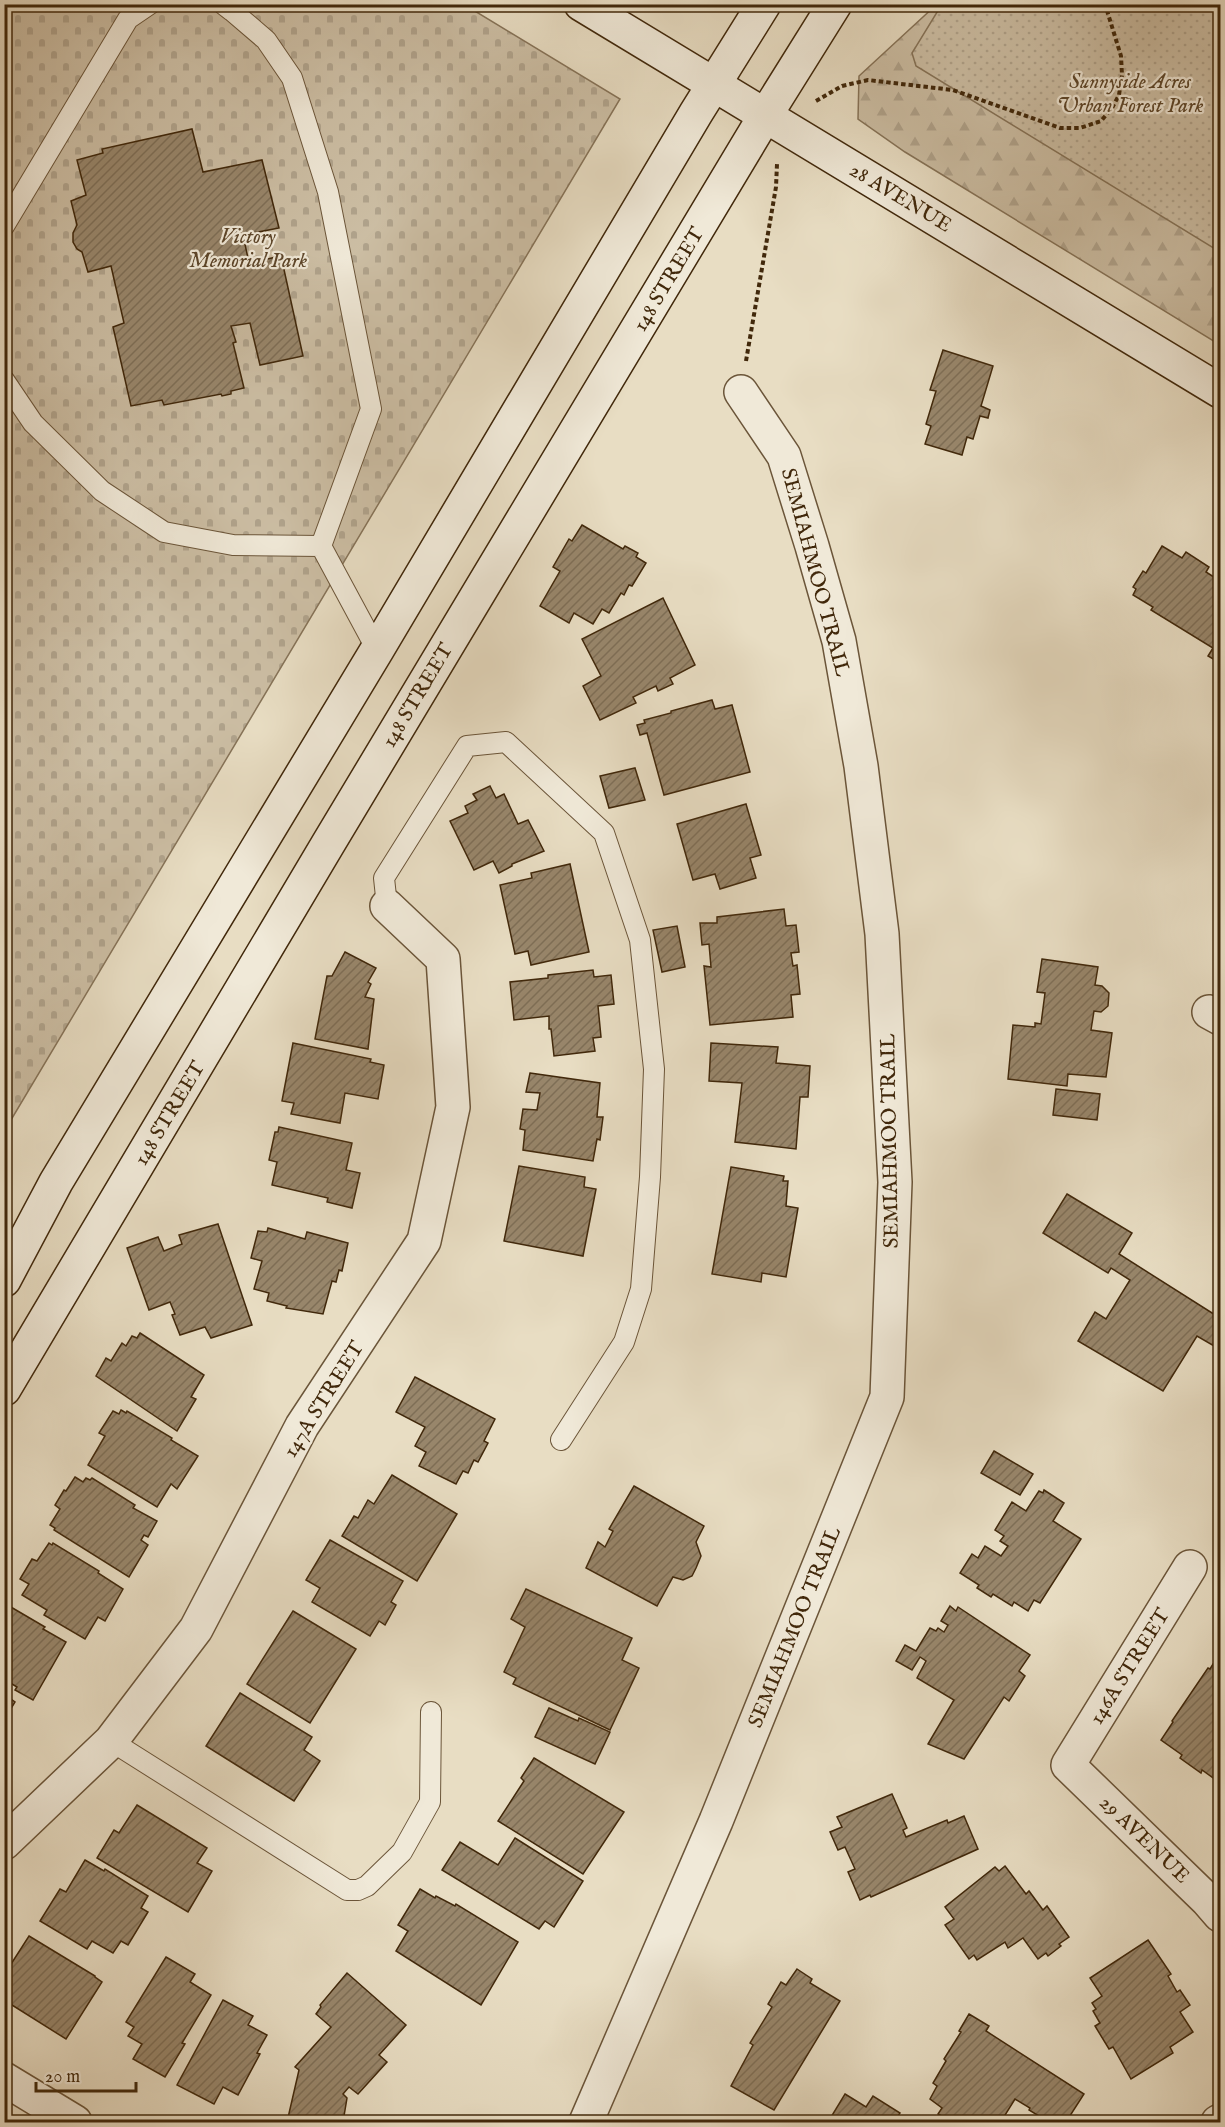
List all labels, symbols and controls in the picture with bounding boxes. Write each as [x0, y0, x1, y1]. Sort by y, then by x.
park label: Sunnyside Acres Urban Forest Park [1057, 69, 1204, 120]
street label: 28 AVENUE [844, 157, 956, 239]
street label: 148 STREET [628, 222, 711, 337]
park label: Victory Memorial Park [189, 224, 308, 275]
street label: SEMIAHMOO TRAIL [774, 465, 855, 680]
street label: 148 STREET [377, 638, 460, 753]
street label: SEMIAHMOO TRAIL [875, 1033, 906, 1248]
street label: 148 STREET [129, 1056, 212, 1171]
street label: 147A STREET [278, 1336, 371, 1463]
street label: SEMIAHMOO TRAIL [743, 1523, 848, 1732]
street label: 146A STREET [1084, 1603, 1177, 1730]
street label: 29 AVENUE [1093, 1790, 1195, 1890]
scale bar [36, 2055, 136, 2093]
text: 20 m [45, 2066, 80, 2089]

